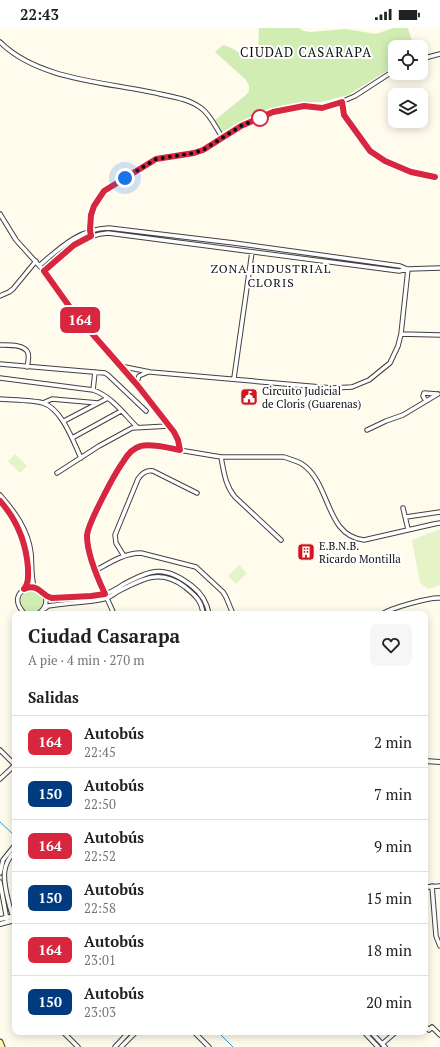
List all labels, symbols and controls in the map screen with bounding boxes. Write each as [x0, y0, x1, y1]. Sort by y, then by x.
text: 22:43 [20, 4, 59, 24]
map controls [388, 40, 428, 128]
button: locate [388, 40, 428, 80]
district label: CIUDAD CASARAPA [240, 43, 372, 61]
button: layers [388, 88, 428, 128]
unlabelled marker [251, 109, 269, 127]
your location [115, 168, 135, 188]
district label: ZONA INDUSTRIAL CLORIS [211, 261, 331, 290]
line badge: 164 [57, 307, 103, 333]
text: 164 [68, 310, 92, 329]
place label: Circuito Judicial de Cloris (Guarenas) [262, 384, 362, 411]
public building icon: Circuito Judicial de Cloris (Guarenas) [239, 387, 259, 407]
place label: E.B.N.B. Ricardo Montilla [319, 539, 401, 566]
building icon: E.B.N.B. Ricardo Montilla [296, 542, 316, 562]
text: Ciudad Casarapa [28, 623, 180, 648]
button: heart [370, 624, 412, 666]
text: A pie · 4 min · 270 m [28, 651, 145, 669]
text: Salidas [28, 687, 79, 707]
text: Autobús [84, 723, 144, 743]
text: 164 [38, 732, 62, 751]
text: 2 min [374, 732, 412, 752]
text: 22:45 [84, 743, 116, 761]
text: Autobús [84, 775, 144, 795]
text: 150 [38, 784, 62, 803]
text: 7 min [374, 784, 412, 804]
text: 22:50 [84, 795, 116, 813]
text: Autobús [84, 827, 144, 847]
text: 164 [38, 836, 62, 855]
text: 9 min [374, 836, 412, 856]
text: 22:52 [84, 847, 116, 865]
text: Autobús [84, 879, 144, 899]
text: 150 [38, 888, 62, 907]
text: 15 min [366, 888, 412, 908]
text: 22:58 [84, 899, 116, 917]
text: Autobús [84, 931, 144, 951]
text: 164 [38, 940, 62, 959]
text: 18 min [366, 940, 412, 960]
text: 23:01 [84, 951, 116, 969]
text: Autobús [84, 983, 144, 1003]
text: 150 [38, 992, 62, 1011]
text: 20 min [366, 992, 412, 1012]
text: 23:03 [84, 1003, 116, 1021]

